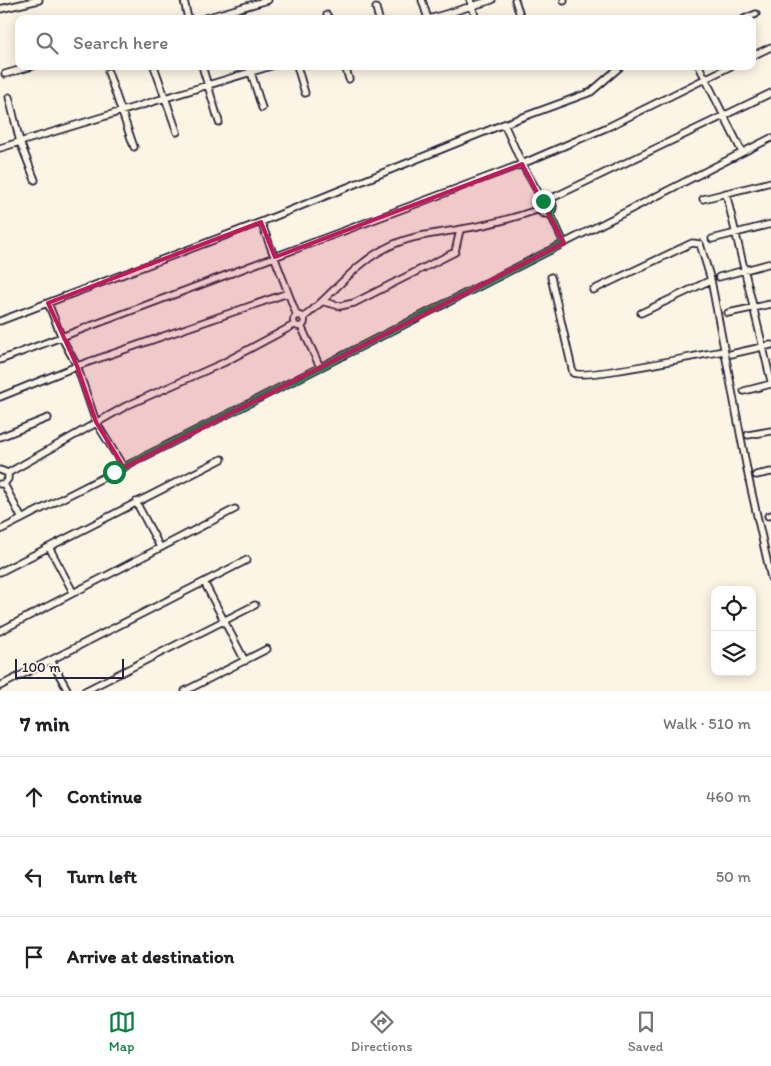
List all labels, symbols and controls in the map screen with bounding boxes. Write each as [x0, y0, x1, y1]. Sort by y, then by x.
search box [15, 15, 756, 70]
icon: search [33, 29, 61, 57]
text: Search here [73, 31, 168, 54]
route end [532, 190, 555, 213]
route start [103, 461, 126, 484]
map controls [711, 586, 756, 676]
button: locate [711, 586, 756, 631]
button: layers [711, 631, 756, 676]
scale bar [15, 656, 124, 679]
text: 100 m [22, 659, 61, 676]
text: 7 min [20, 711, 69, 736]
text: Walk · 510 m [663, 714, 751, 733]
icon: ahead [20, 783, 48, 811]
text: Continue [67, 785, 142, 808]
text: 460 m [706, 787, 751, 806]
icon: left [20, 863, 48, 891]
text: Turn left [67, 865, 137, 888]
text: 50 m [716, 867, 751, 886]
icon: arrive [20, 943, 48, 971]
text: Arrive at destination [67, 945, 234, 968]
tab: Map [108, 1008, 136, 1055]
tab: Directions [351, 1008, 412, 1055]
tab: Saved [628, 1008, 663, 1055]

